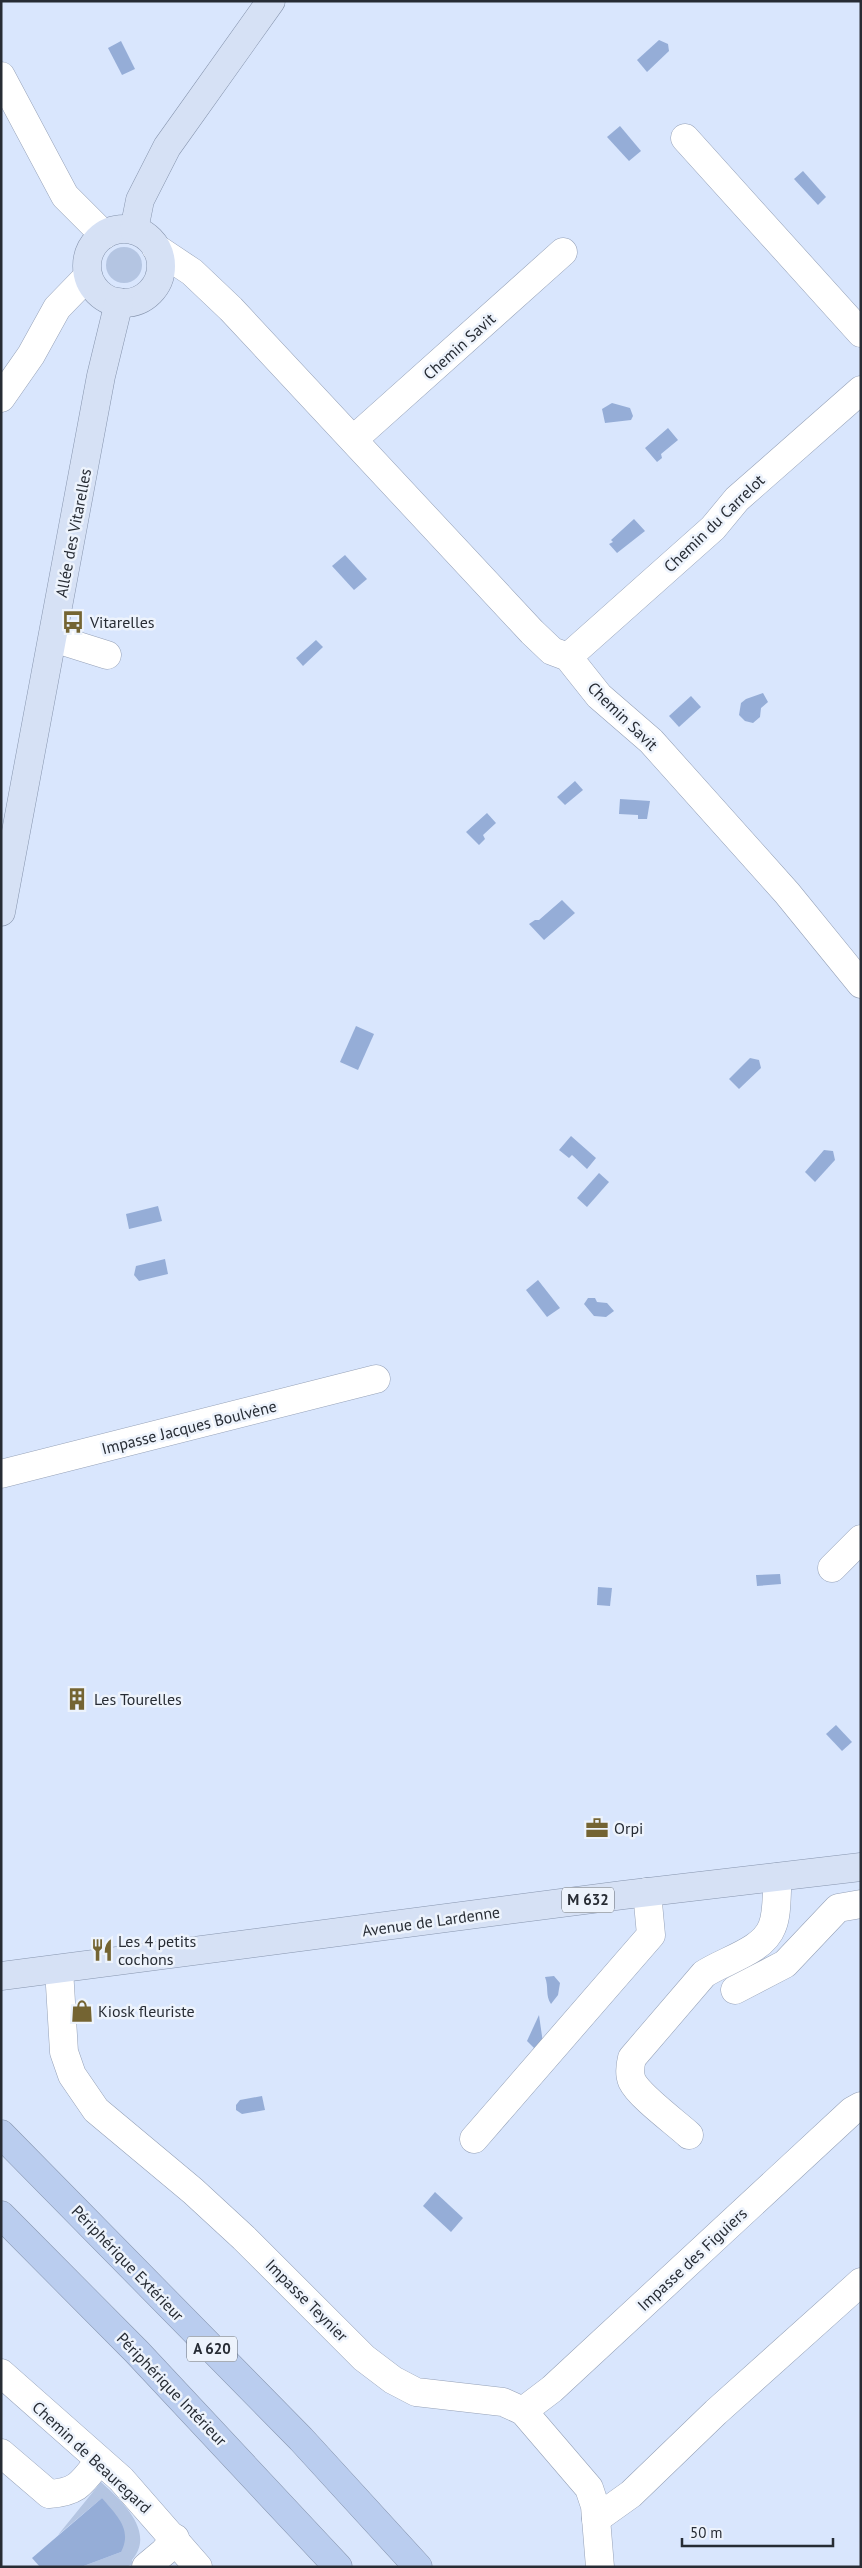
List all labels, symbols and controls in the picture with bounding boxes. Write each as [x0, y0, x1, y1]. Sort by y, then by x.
street label: Chemin Savit [419, 308, 500, 384]
street label: Allée des Vitarelles [51, 467, 95, 599]
street label: Chemin du Carrelot [659, 469, 769, 576]
bus stop icon: Vitarelles [60, 609, 86, 635]
place label: Vitarelles [89, 612, 155, 632]
street label: Chemin Savit [584, 677, 663, 755]
street label: Impasse Jacques Boulvène [99, 1396, 279, 1458]
building icon: Les Tourelles [64, 1686, 90, 1712]
place label: Les Tourelles [94, 1689, 182, 1709]
office icon: Orpi [584, 1815, 610, 1841]
place label: Orpi [614, 1818, 643, 1838]
road number: M 632 [562, 1888, 614, 1912]
street label: Avenue de Lardenne [361, 1901, 501, 1941]
place label: Les 4 petits cochons [118, 1931, 196, 1969]
restaurant icon: Les 4 petits cochons [89, 1937, 115, 1963]
shop icon: Kiosk fleuriste [69, 1998, 95, 2024]
place label: Kiosk fleuriste [98, 2001, 195, 2021]
street label: Périphérique Extérieur [68, 2201, 189, 2325]
street label: Impasse des Figuiers [633, 2203, 751, 2315]
street label: Impasse Teynier [262, 2255, 353, 2346]
street label: Périphérique Intérieur [113, 2328, 232, 2450]
road number: A 620 [187, 2336, 237, 2362]
street label: Chemin de Beauregard [28, 2397, 156, 2517]
scale bar [682, 2516, 833, 2548]
text: 50 m [690, 2523, 723, 2542]

